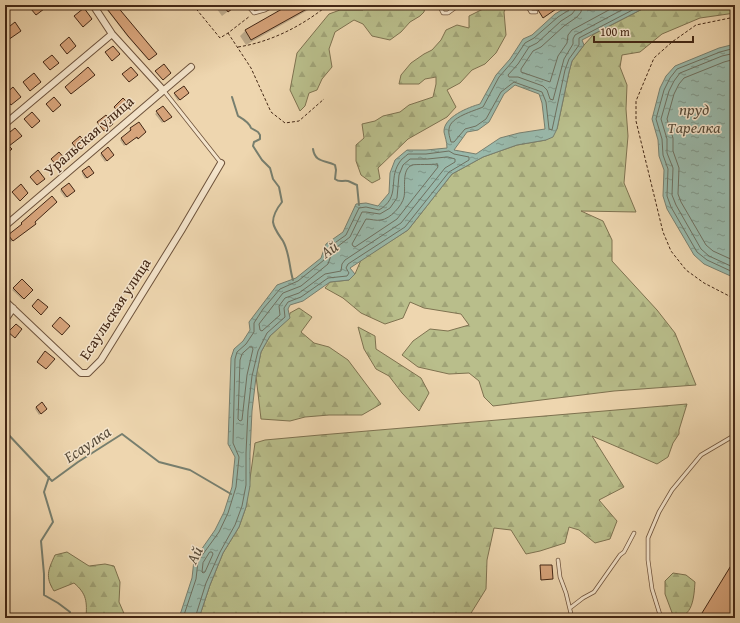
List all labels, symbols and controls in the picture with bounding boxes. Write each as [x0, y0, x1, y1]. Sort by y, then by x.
scale bar [594, 18, 693, 44]
text: 100 m [600, 23, 630, 40]
street label: Уральская улица [39, 90, 139, 181]
water label: пруд Тарелка [667, 97, 721, 139]
water label: Ай [314, 234, 343, 264]
street label: Есаульская улица [74, 253, 156, 364]
water label: Есаулка [58, 419, 116, 469]
water label: Ай [179, 542, 209, 569]

